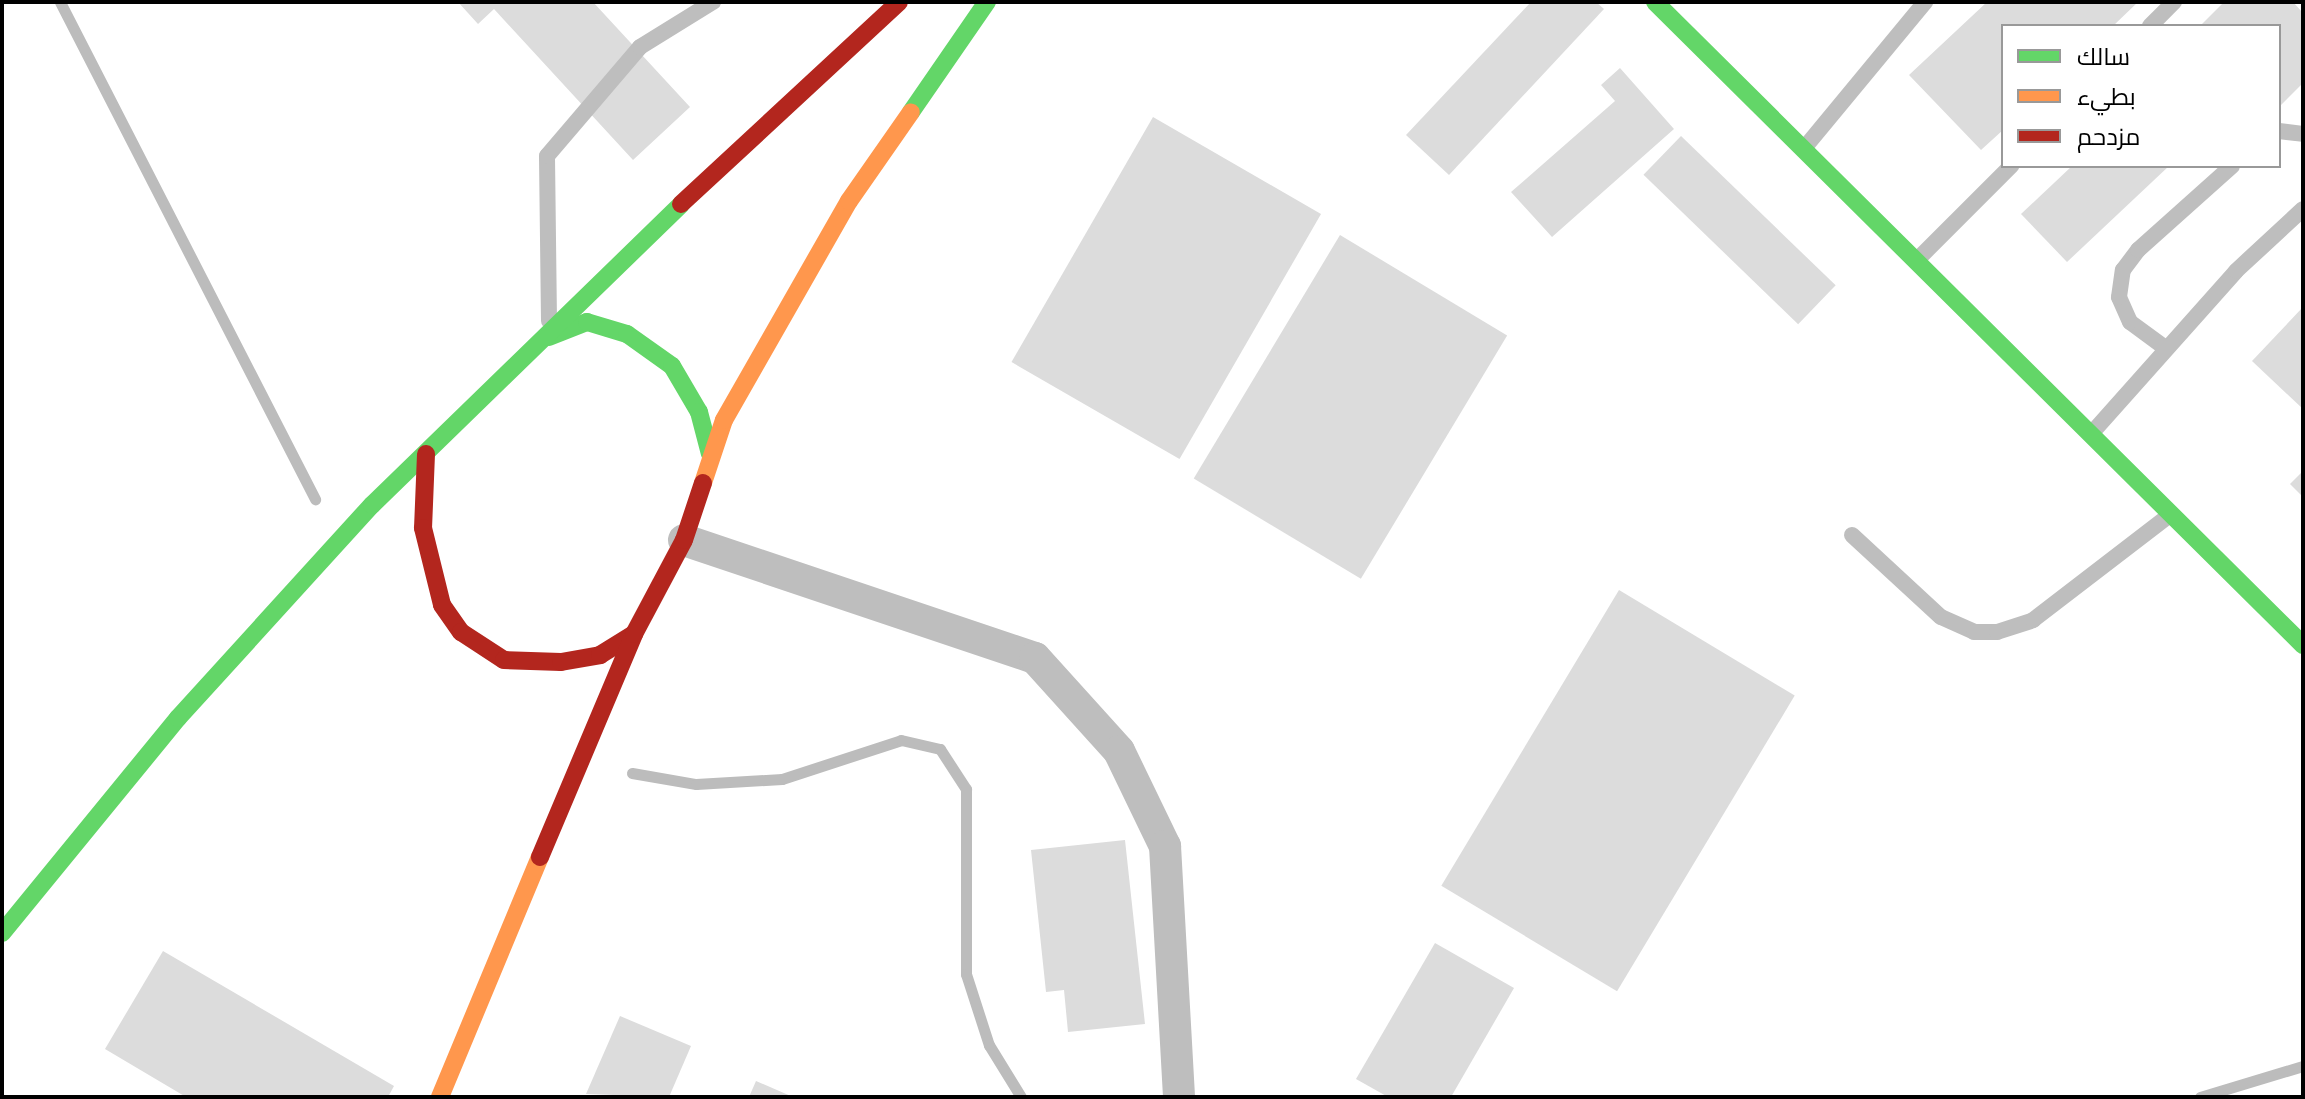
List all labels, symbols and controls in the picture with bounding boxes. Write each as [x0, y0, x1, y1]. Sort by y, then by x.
legend [2001, 24, 2281, 168]
text: سالك [2077, 39, 2130, 72]
text: بطيء [2077, 79, 2136, 112]
text: مزدحم [2077, 119, 2140, 152]

